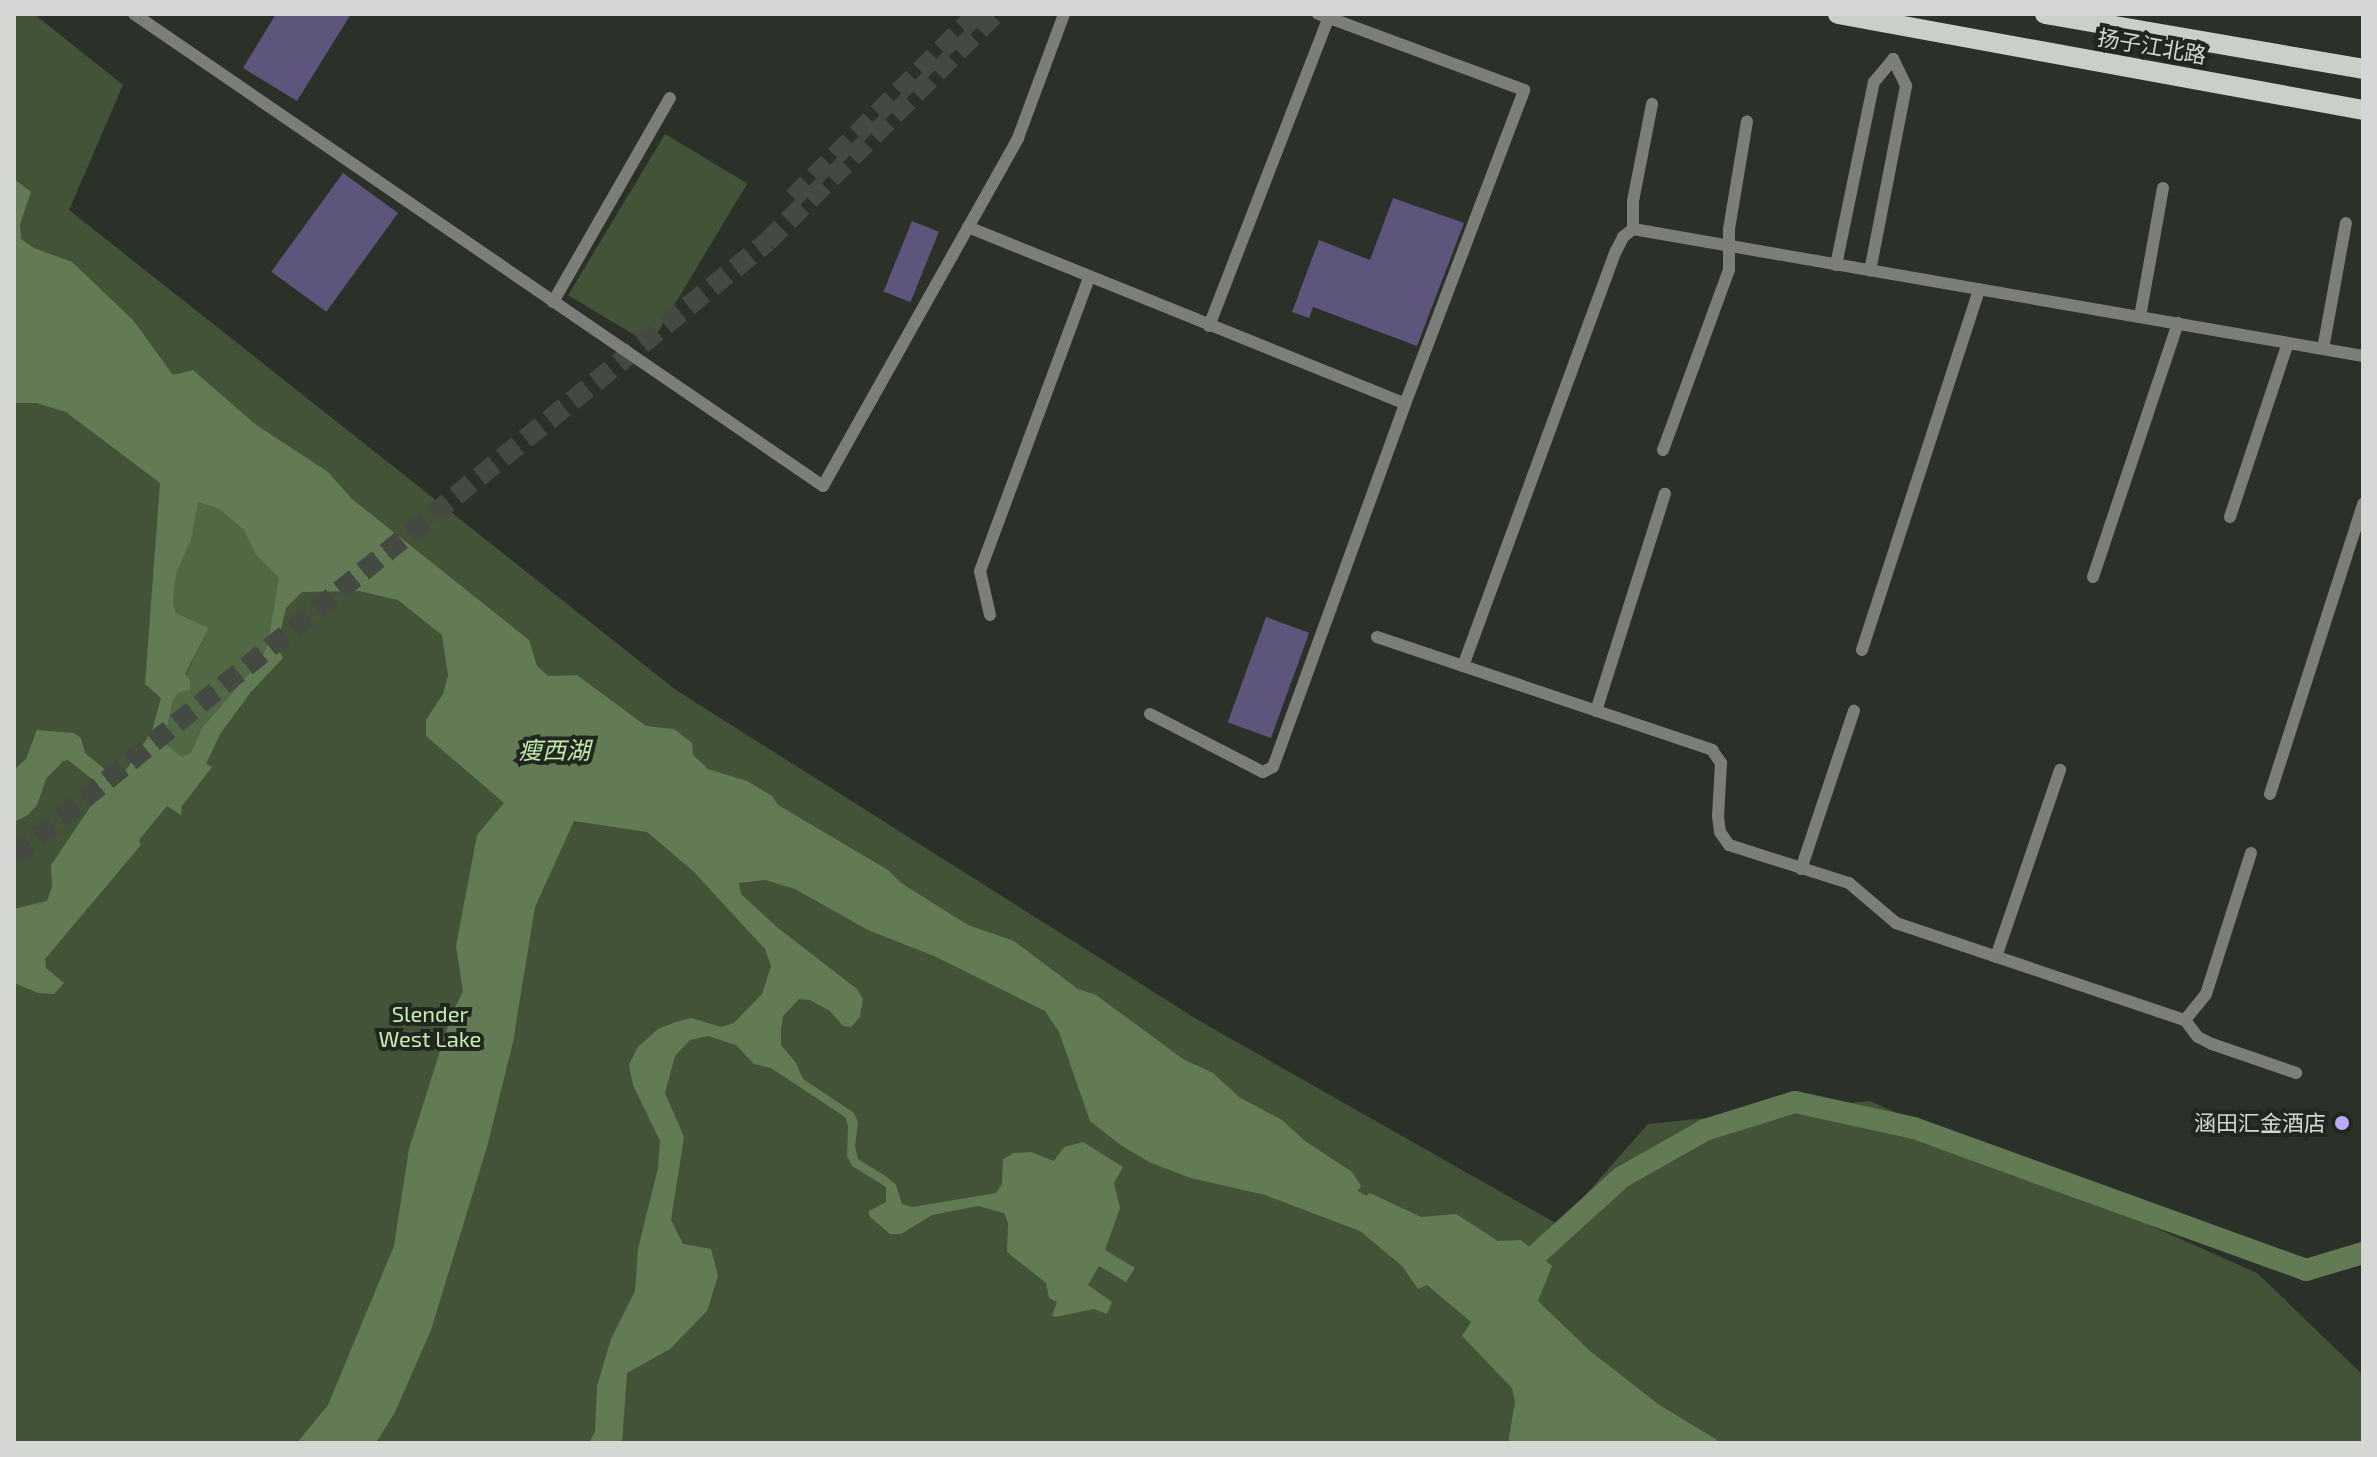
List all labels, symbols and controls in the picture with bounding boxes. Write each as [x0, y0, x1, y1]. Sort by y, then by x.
street label: 扬子江北路 [2096, 23, 2208, 69]
water label: 瘦西湖 [518, 736, 590, 764]
park label: Slender West Lake [379, 1000, 481, 1052]
place label: 涵田汇金酒店 [2194, 1110, 2326, 1136]
marker: 涵田汇金酒店 [2333, 1114, 2351, 1132]

